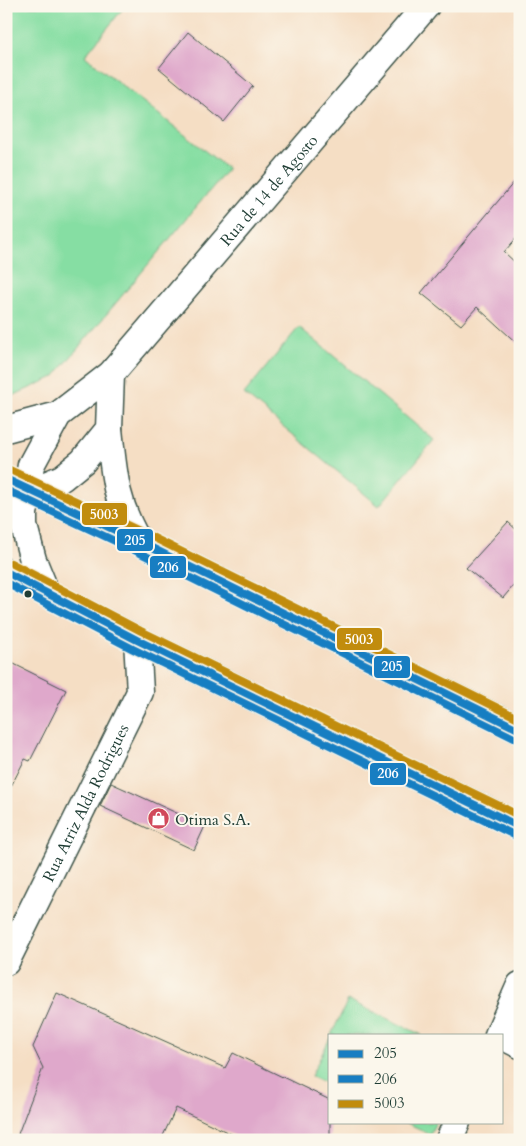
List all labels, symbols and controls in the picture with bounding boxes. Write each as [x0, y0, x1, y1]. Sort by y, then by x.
street label: Rua de 14 de Agosto [215, 130, 323, 251]
line badge: 5003 [81, 502, 128, 526]
text: 5003 [90, 505, 118, 524]
line badge: 205 [116, 528, 154, 552]
text: 205 [124, 531, 146, 550]
line badge: 206 [149, 555, 187, 579]
text: 206 [157, 558, 179, 577]
unlabelled marker [23, 589, 33, 599]
line badge: 5003 [336, 627, 383, 651]
text: 5003 [345, 630, 373, 649]
line badge: 205 [373, 655, 411, 679]
text: 205 [381, 657, 403, 676]
street label: Rua Atriz Alda Rodrigues [38, 720, 134, 886]
line badge: 206 [369, 762, 407, 786]
text: 206 [377, 764, 399, 783]
shop icon: Otima S.A. [147, 807, 171, 831]
place label: Otima S.A. [175, 809, 251, 831]
legend [328, 1034, 504, 1124]
text: 205 [374, 1043, 397, 1063]
text: 206 [374, 1069, 397, 1089]
text: 5003 [374, 1093, 405, 1113]

